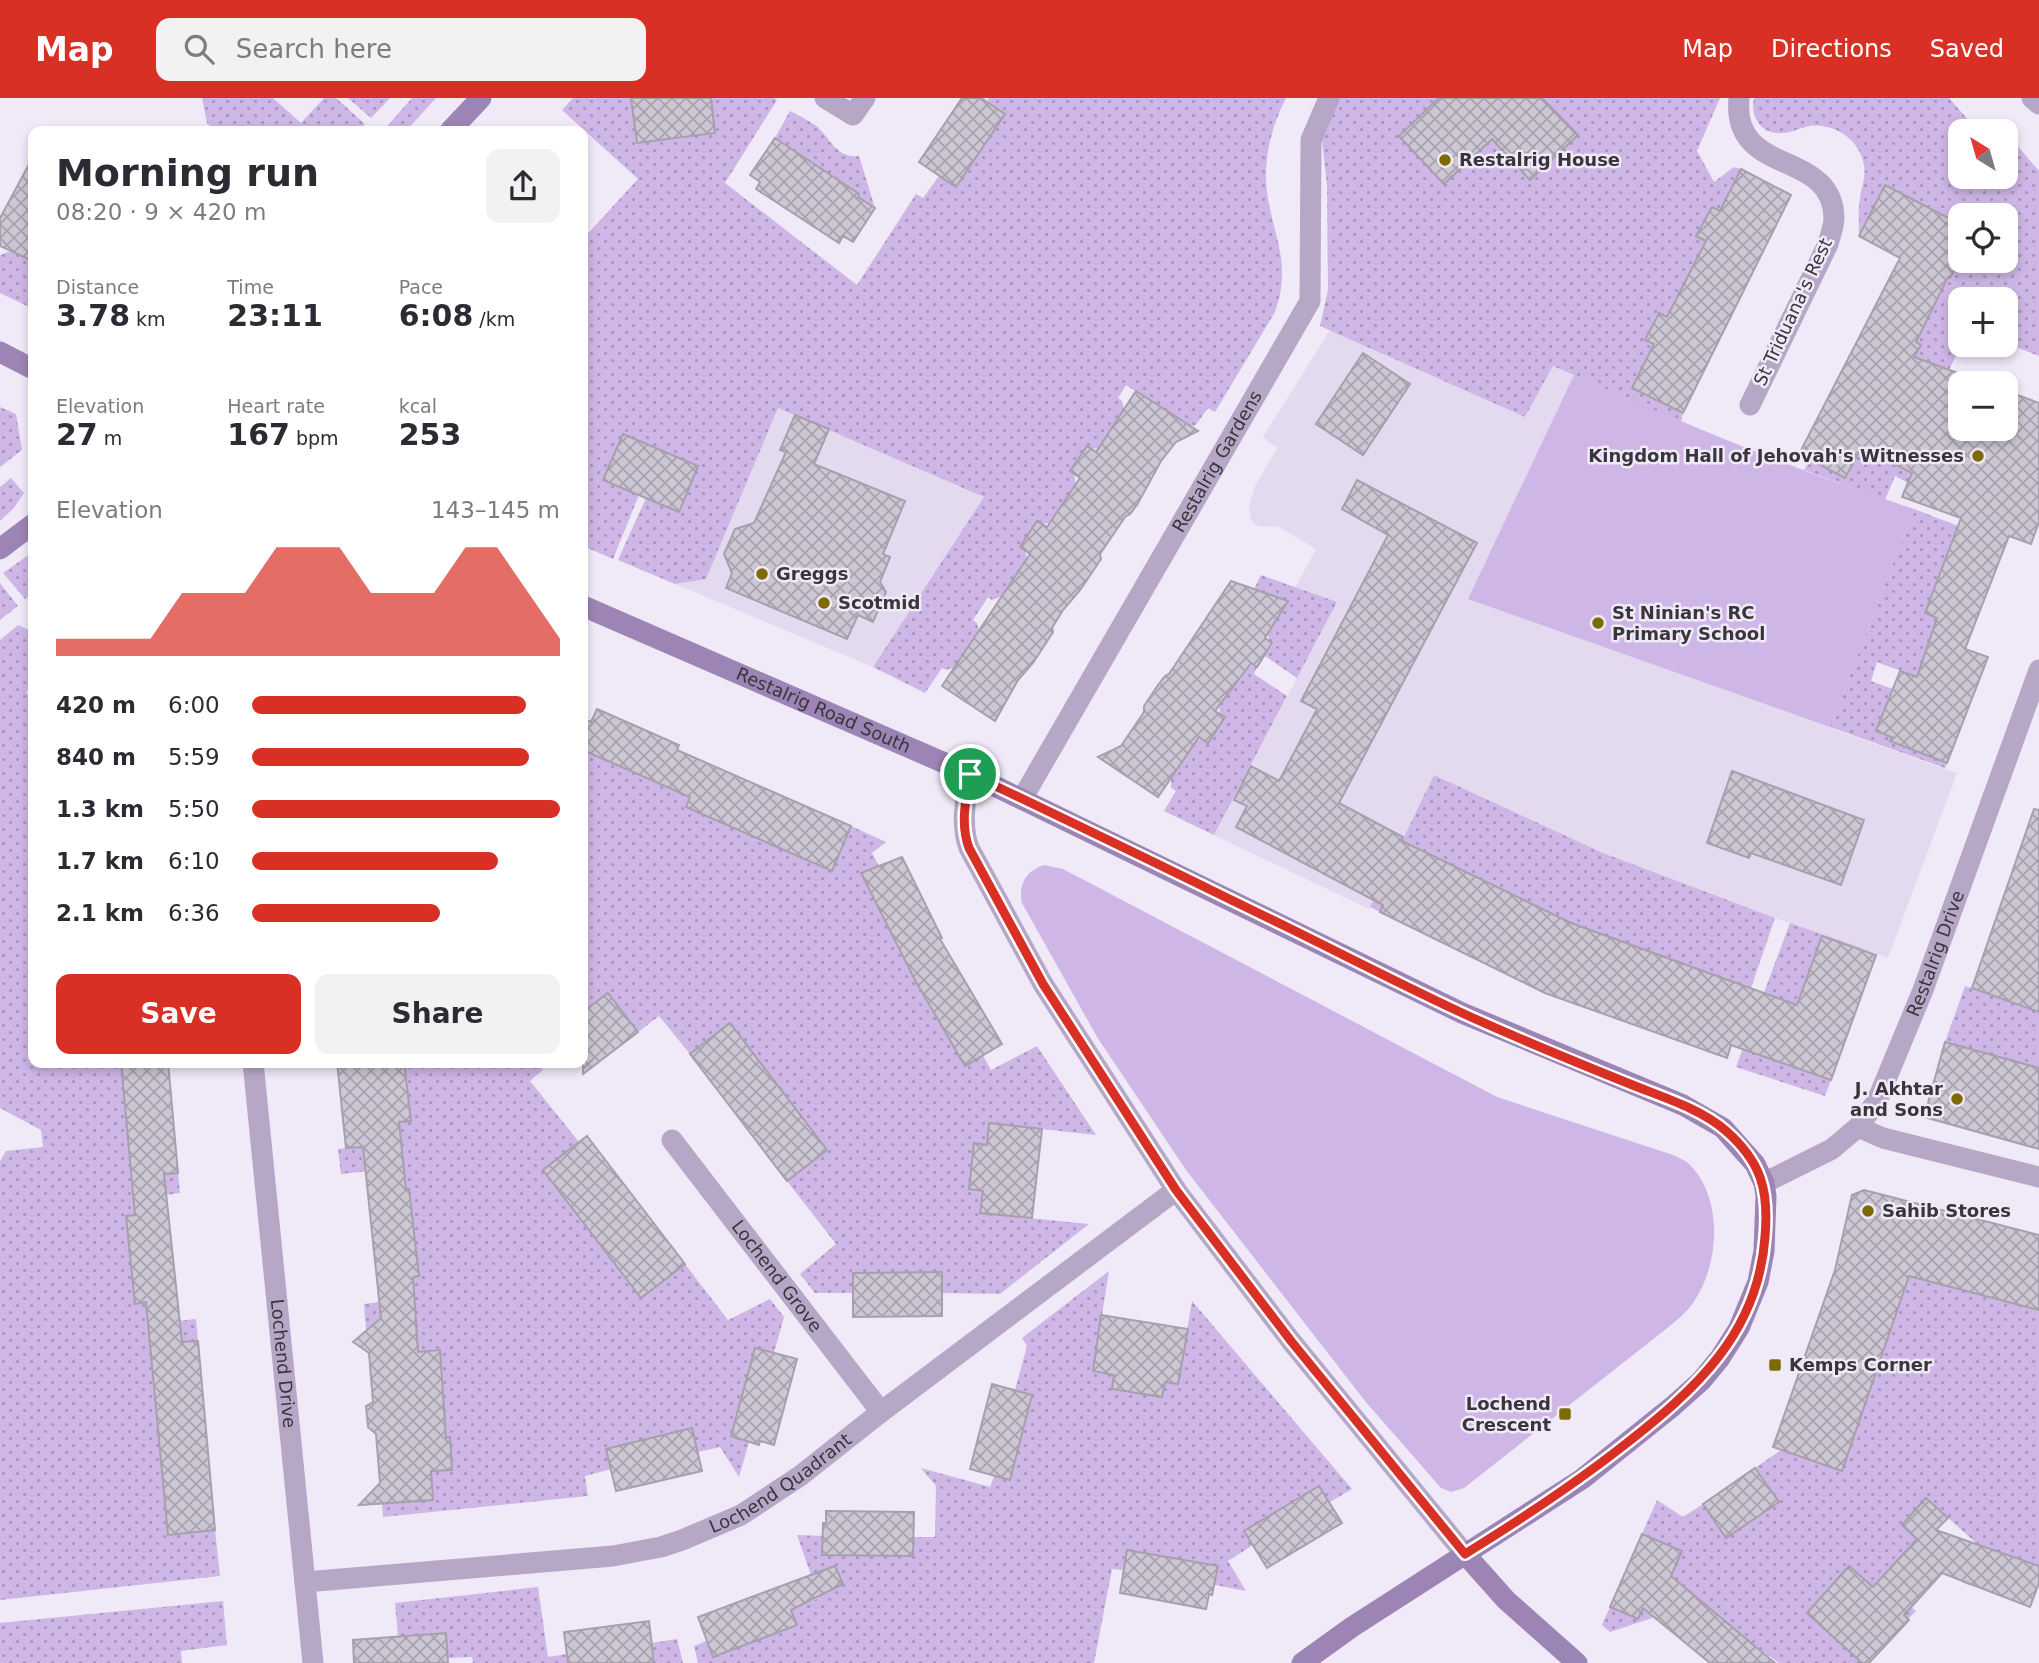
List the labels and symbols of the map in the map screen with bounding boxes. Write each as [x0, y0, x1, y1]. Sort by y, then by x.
north arrow [1948, 119, 2018, 189]
place label: Restalrig House [1459, 149, 1620, 170]
marker: Restalrig House [1437, 152, 1453, 168]
street label: St Triduana's Rest [1749, 235, 1836, 389]
street label: Restalrig Gardens [1168, 387, 1266, 536]
place label: Kingdom Hall of Jehovah's Witnesses [1588, 445, 1964, 466]
marker: Kingdom Hall of Jehovah's Witnesses [1970, 448, 1986, 464]
place label: Greggs [776, 563, 848, 584]
marker: Greggs [754, 566, 770, 582]
place label: Scotmid [838, 592, 920, 613]
marker: Scotmid [816, 595, 832, 611]
place label: St Ninian's RC Primary School [1612, 602, 1765, 644]
marker: St Ninian's RC Primary School [1590, 615, 1606, 631]
street label: Restalrig Road South [733, 663, 914, 757]
pin [940, 744, 1000, 804]
street label: Restalrig Drive [1902, 888, 1968, 1020]
place label: J. Akhtar and Sons [1850, 1078, 1943, 1120]
marker: J. Akhtar and Sons [1949, 1091, 1965, 1107]
place label: Sahib Stores [1882, 1200, 2011, 1221]
marker: Sahib Stores [1860, 1203, 1876, 1219]
street label: Lochend Grove [728, 1216, 827, 1336]
street label: Lochend Drive [267, 1298, 300, 1429]
place label: Kemps Corner [1789, 1354, 1932, 1375]
marker: Kemps Corner [1767, 1357, 1783, 1373]
place label: Lochend Crescent [1462, 1393, 1551, 1435]
marker: Lochend Crescent [1557, 1406, 1573, 1422]
street label: Lochend Quadrant [706, 1429, 855, 1537]

